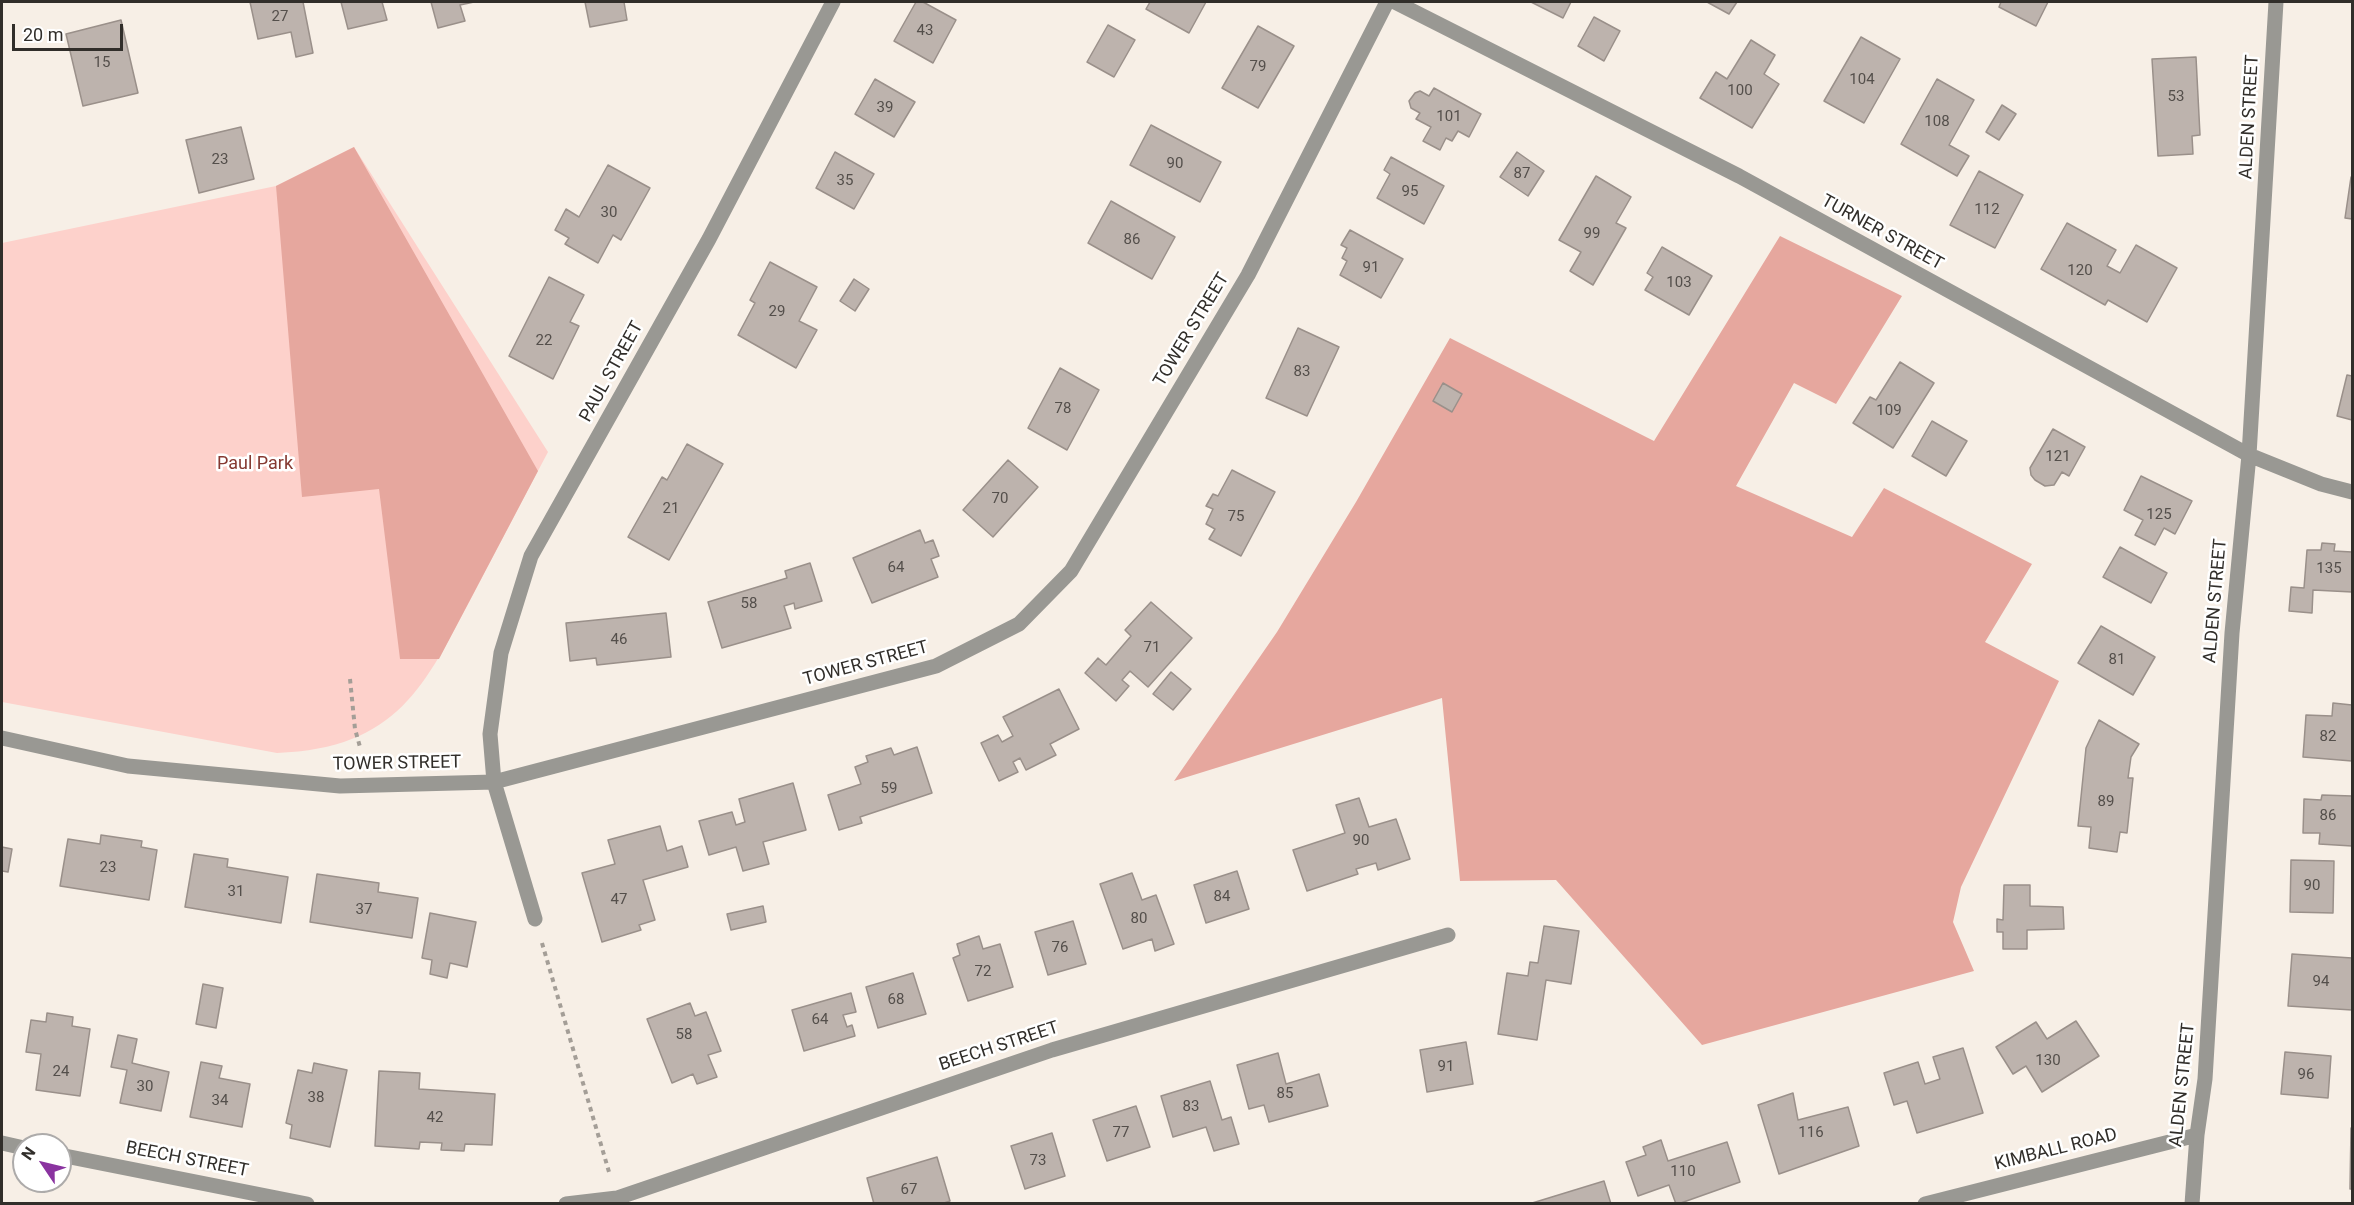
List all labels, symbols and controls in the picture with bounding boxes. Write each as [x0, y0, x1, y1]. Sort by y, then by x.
house number: 27 [272, 8, 288, 26]
scale bar [15, 12, 126, 50]
house number: 43 [917, 22, 933, 40]
text: 20 m [23, 24, 63, 45]
house number: 15 [94, 54, 110, 72]
street label: ALDEN STREET [2236, 54, 2264, 180]
house number: 79 [1250, 58, 1266, 76]
house number: 104 [1849, 71, 1875, 89]
house number: 100 [1727, 82, 1753, 100]
house number: 53 [2168, 88, 2184, 106]
house number: 39 [877, 99, 893, 117]
house number: 101 [1436, 108, 1462, 126]
house number: 108 [1924, 113, 1950, 131]
house number: 23 [212, 151, 228, 169]
house number: 90 [1167, 155, 1183, 173]
house number: 87 [1514, 165, 1530, 183]
house number: 35 [837, 172, 853, 190]
house number: 95 [1402, 183, 1418, 201]
street label: TURNER STREET [1817, 191, 1947, 275]
house number: 112 [1974, 201, 2000, 219]
house number: 30 [601, 204, 617, 222]
house number: 99 [1584, 225, 1600, 243]
house number: 86 [1124, 231, 1140, 249]
house number: 91 [1363, 259, 1379, 277]
house number: 120 [2067, 262, 2093, 280]
street label: TOWER STREET [1150, 269, 1234, 391]
house number: 103 [1666, 274, 1692, 292]
house number: 29 [769, 303, 785, 321]
street label: PAUL STREET [576, 318, 648, 426]
house number: 22 [536, 332, 552, 350]
house number: 83 [1294, 363, 1310, 381]
house number: 78 [1055, 400, 1071, 418]
house number: 109 [1876, 402, 1902, 420]
house number: 121 [2045, 448, 2071, 466]
park label: Paul Park [217, 453, 293, 475]
house number: 70 [992, 490, 1008, 508]
house number: 21 [663, 500, 679, 518]
house number: 125 [2146, 506, 2172, 524]
house number: 75 [1228, 508, 1244, 526]
street label: ALDEN STREET [2200, 538, 2232, 664]
house number: 64 [888, 559, 904, 577]
house number: 135 [2316, 560, 2342, 578]
house number: 58 [741, 595, 757, 613]
house number: 46 [611, 631, 627, 649]
street label: TOWER STREET [801, 637, 931, 691]
house number: 71 [1144, 639, 1160, 657]
house number: 81 [2109, 651, 2125, 669]
house number: 82 [2320, 728, 2336, 746]
street label: TOWER STREET [333, 752, 461, 776]
house number: 59 [881, 780, 897, 798]
house number: 89 [2098, 793, 2114, 811]
house number: 86 [2320, 807, 2336, 825]
house number: 90 [1353, 832, 1369, 850]
house number: 23 [100, 859, 116, 877]
house number: 90 [2304, 877, 2320, 895]
house number: 31 [228, 883, 244, 901]
house number: 84 [1214, 888, 1230, 906]
house number: 47 [611, 891, 627, 909]
house number: 37 [356, 901, 372, 919]
house number: 80 [1131, 910, 1147, 928]
house number: 76 [1052, 939, 1068, 957]
house number: 72 [975, 963, 991, 981]
house number: 94 [2313, 973, 2329, 991]
house number: 68 [888, 991, 904, 1009]
house number: 64 [812, 1011, 828, 1029]
street label: BEECH STREET [936, 1017, 1062, 1077]
street label: ALDEN STREET [2166, 1022, 2200, 1148]
house number: 58 [676, 1026, 692, 1044]
house number: 130 [2035, 1052, 2061, 1070]
house number: 91 [1438, 1058, 1454, 1076]
house number: 24 [53, 1063, 69, 1081]
house number: 96 [2298, 1066, 2314, 1084]
house number: 30 [137, 1078, 153, 1096]
house number: 85 [1277, 1085, 1293, 1103]
house number: 38 [308, 1089, 324, 1107]
house number: 34 [212, 1092, 228, 1110]
house number: 83 [1183, 1098, 1199, 1116]
house number: 42 [427, 1109, 443, 1127]
house number: 77 [1113, 1124, 1129, 1142]
house number: 116 [1798, 1124, 1824, 1142]
street label: KIMBALL ROAD [1992, 1124, 2120, 1176]
north arrow [12, 1133, 72, 1193]
street label: BEECH STREET [124, 1138, 250, 1182]
text: N [17, 1143, 40, 1164]
house number: 73 [1030, 1152, 1046, 1170]
house number: 110 [1670, 1163, 1696, 1181]
house number: 67 [901, 1181, 917, 1199]

